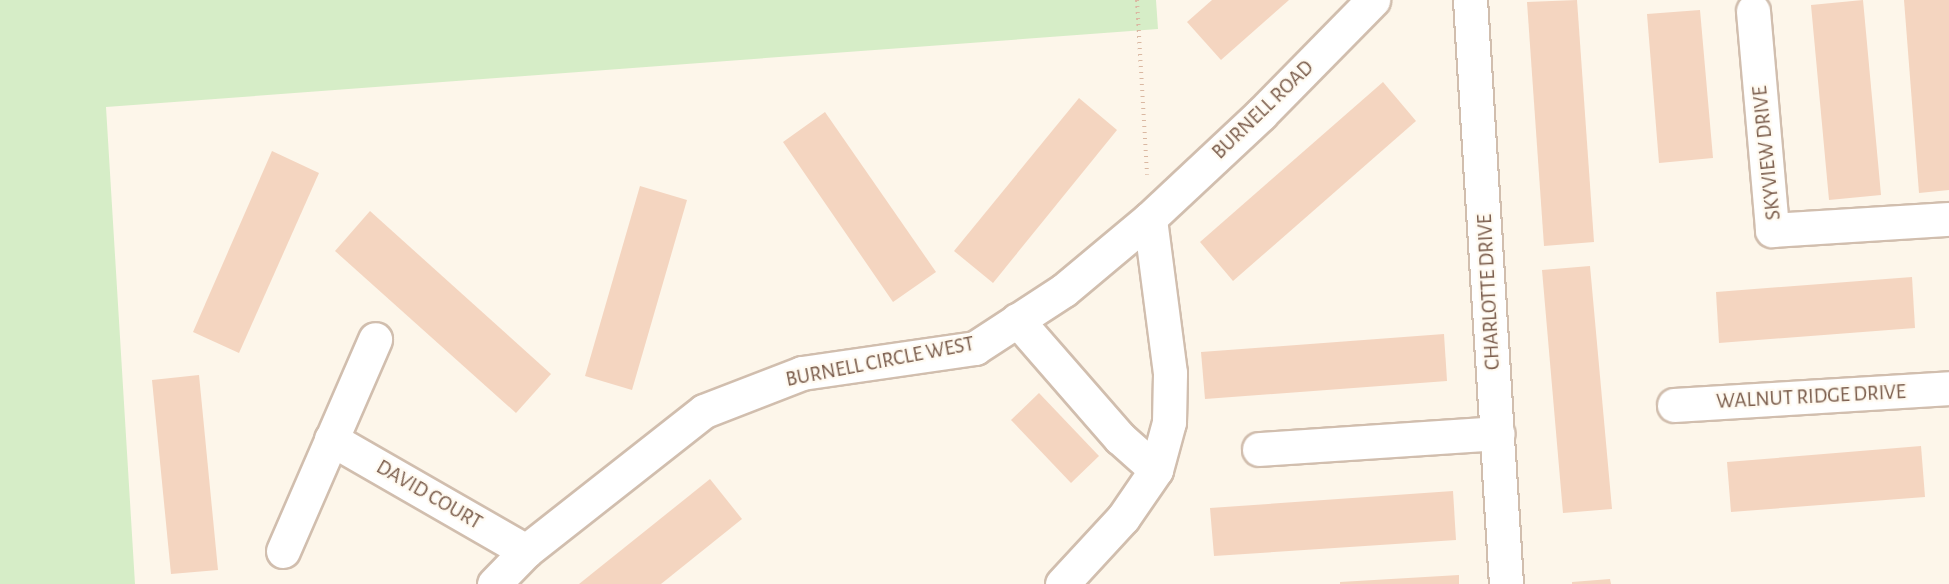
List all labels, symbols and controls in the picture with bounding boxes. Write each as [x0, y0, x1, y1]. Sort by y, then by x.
street label: BURNELL ROAD [1207, 55, 1319, 165]
street label: SKYVIEW DRIVE [1747, 85, 1787, 221]
street label: CHARLOTTE DRIVE [1472, 213, 1506, 371]
street label: BURNELL CIRCLE WEST [784, 331, 976, 393]
street label: WALNUT RIDGE DRIVE [1716, 379, 1906, 415]
street label: DAVID COURT [372, 455, 486, 535]

